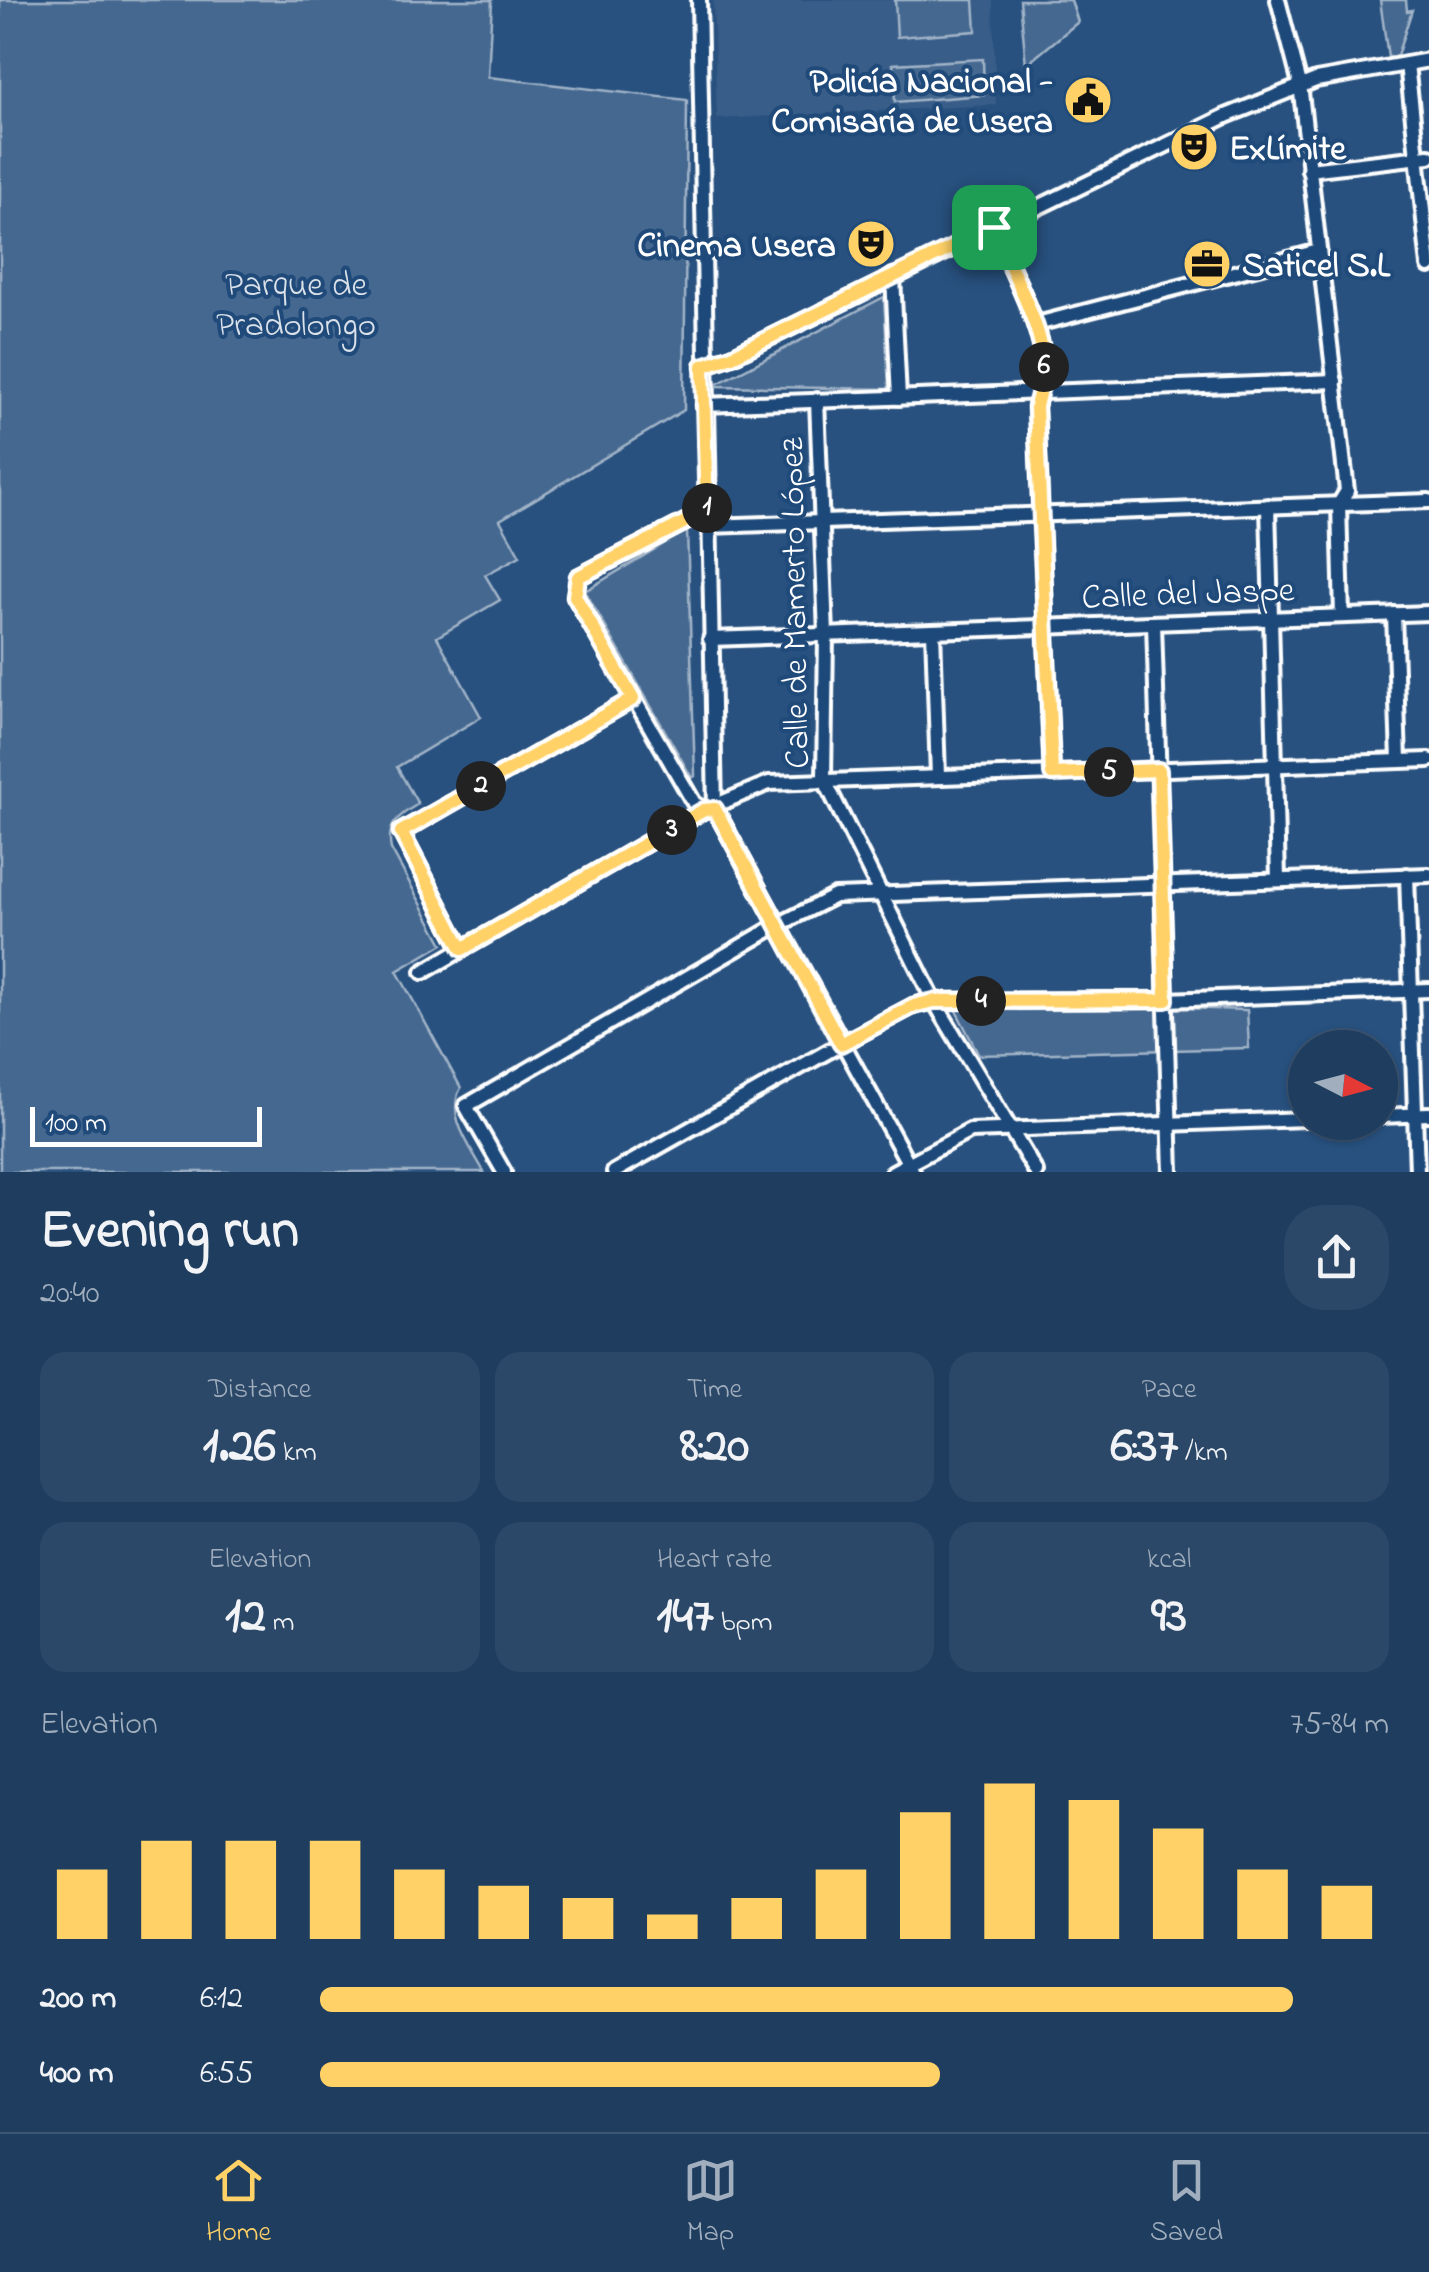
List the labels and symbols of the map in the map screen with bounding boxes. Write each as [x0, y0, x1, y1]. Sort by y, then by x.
place label: Policía Nacional - Comisaría de Usera [771, 58, 1053, 149]
public building icon: Policía Nacional - Comisaría de Usera [1062, 74, 1114, 126]
theatre icon: ExLímite [1168, 121, 1220, 173]
place label: ExLímite [1229, 125, 1347, 176]
pin [952, 185, 1037, 270]
theatre icon: Cinema Usera [845, 218, 897, 270]
place label: Cinema Usera [637, 222, 836, 273]
office icon: Saticel S.L [1181, 238, 1233, 290]
place label: Saticel S.L [1242, 242, 1391, 293]
park label: Parque de Pradolongo [216, 261, 376, 352]
pin: 6 [1019, 342, 1069, 392]
street label: Calle de Mamerto López [768, 436, 825, 769]
pin: 1 [682, 483, 732, 533]
street label: Calle del Jaspe [1081, 566, 1296, 625]
pin: 5 [1084, 747, 1134, 797]
pin: 2 [456, 761, 506, 811]
pin: 3 [647, 805, 697, 855]
pin: 4 [956, 976, 1006, 1026]
north arrow [1288, 1030, 1398, 1140]
scale bar [30, 1102, 262, 1146]

